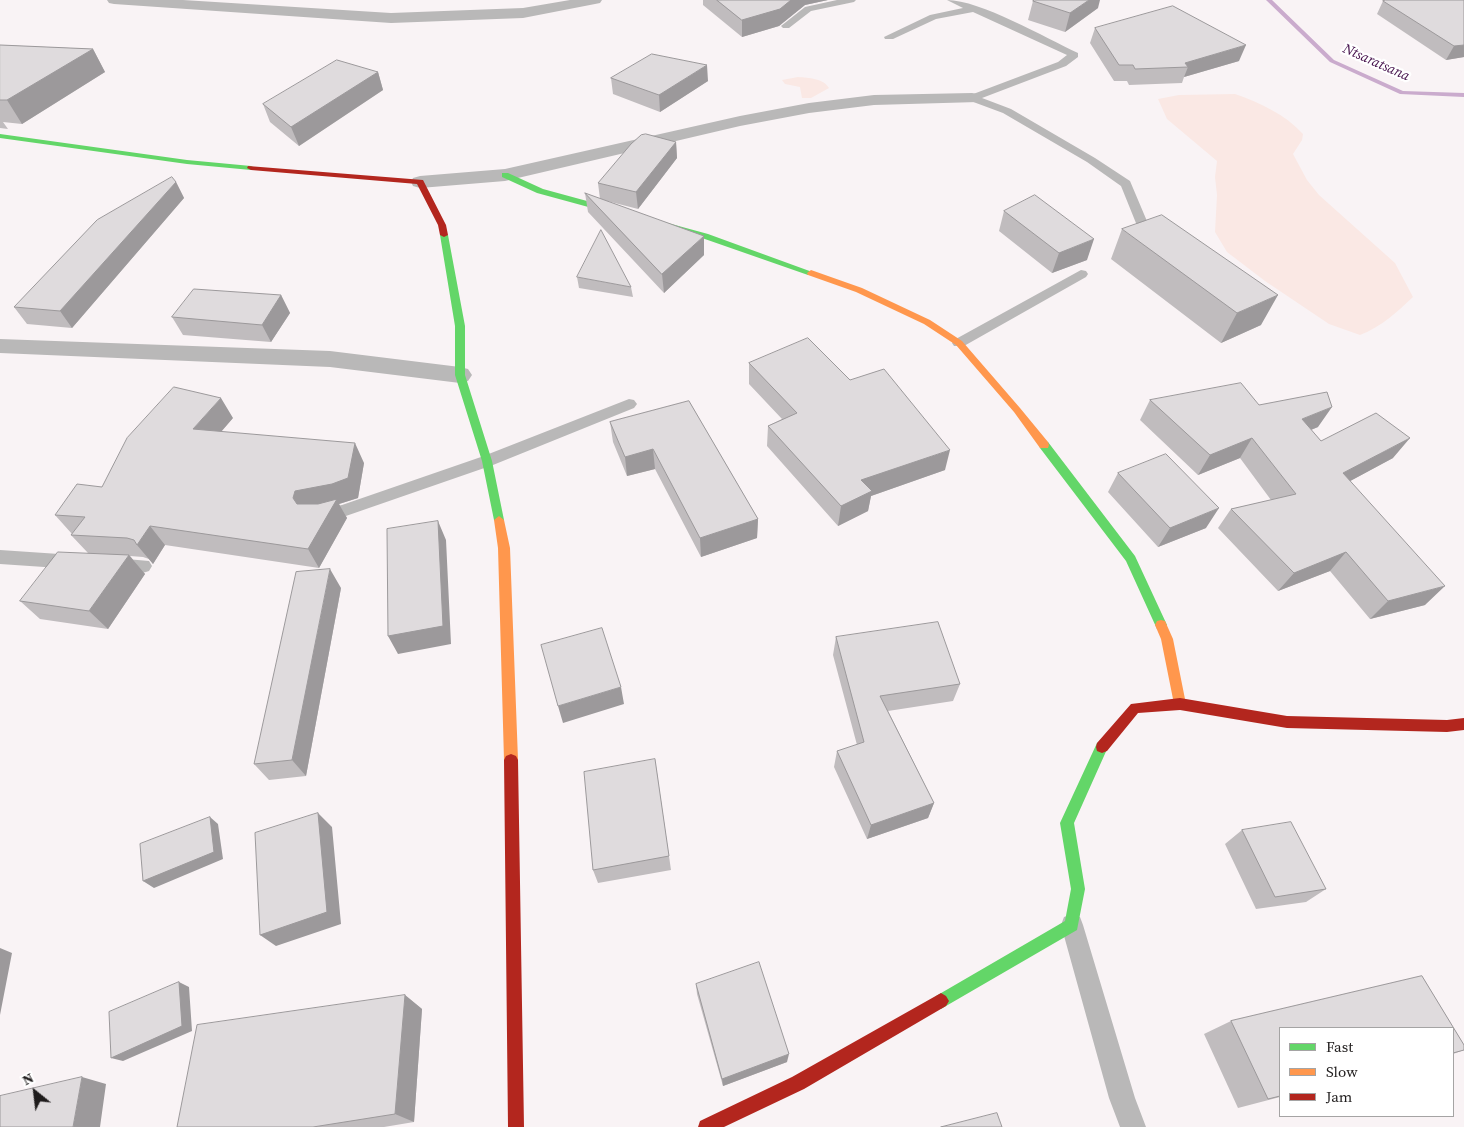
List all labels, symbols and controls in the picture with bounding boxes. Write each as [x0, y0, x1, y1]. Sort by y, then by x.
water label: Ntsaratsana [1340, 41, 1412, 85]
legend [1279, 1027, 1454, 1117]
text: Fast [1326, 1036, 1353, 1057]
text: Slow [1326, 1061, 1358, 1082]
north arrow [10, 1067, 60, 1117]
text: N [18, 1068, 37, 1090]
text: Jam [1326, 1086, 1352, 1107]

